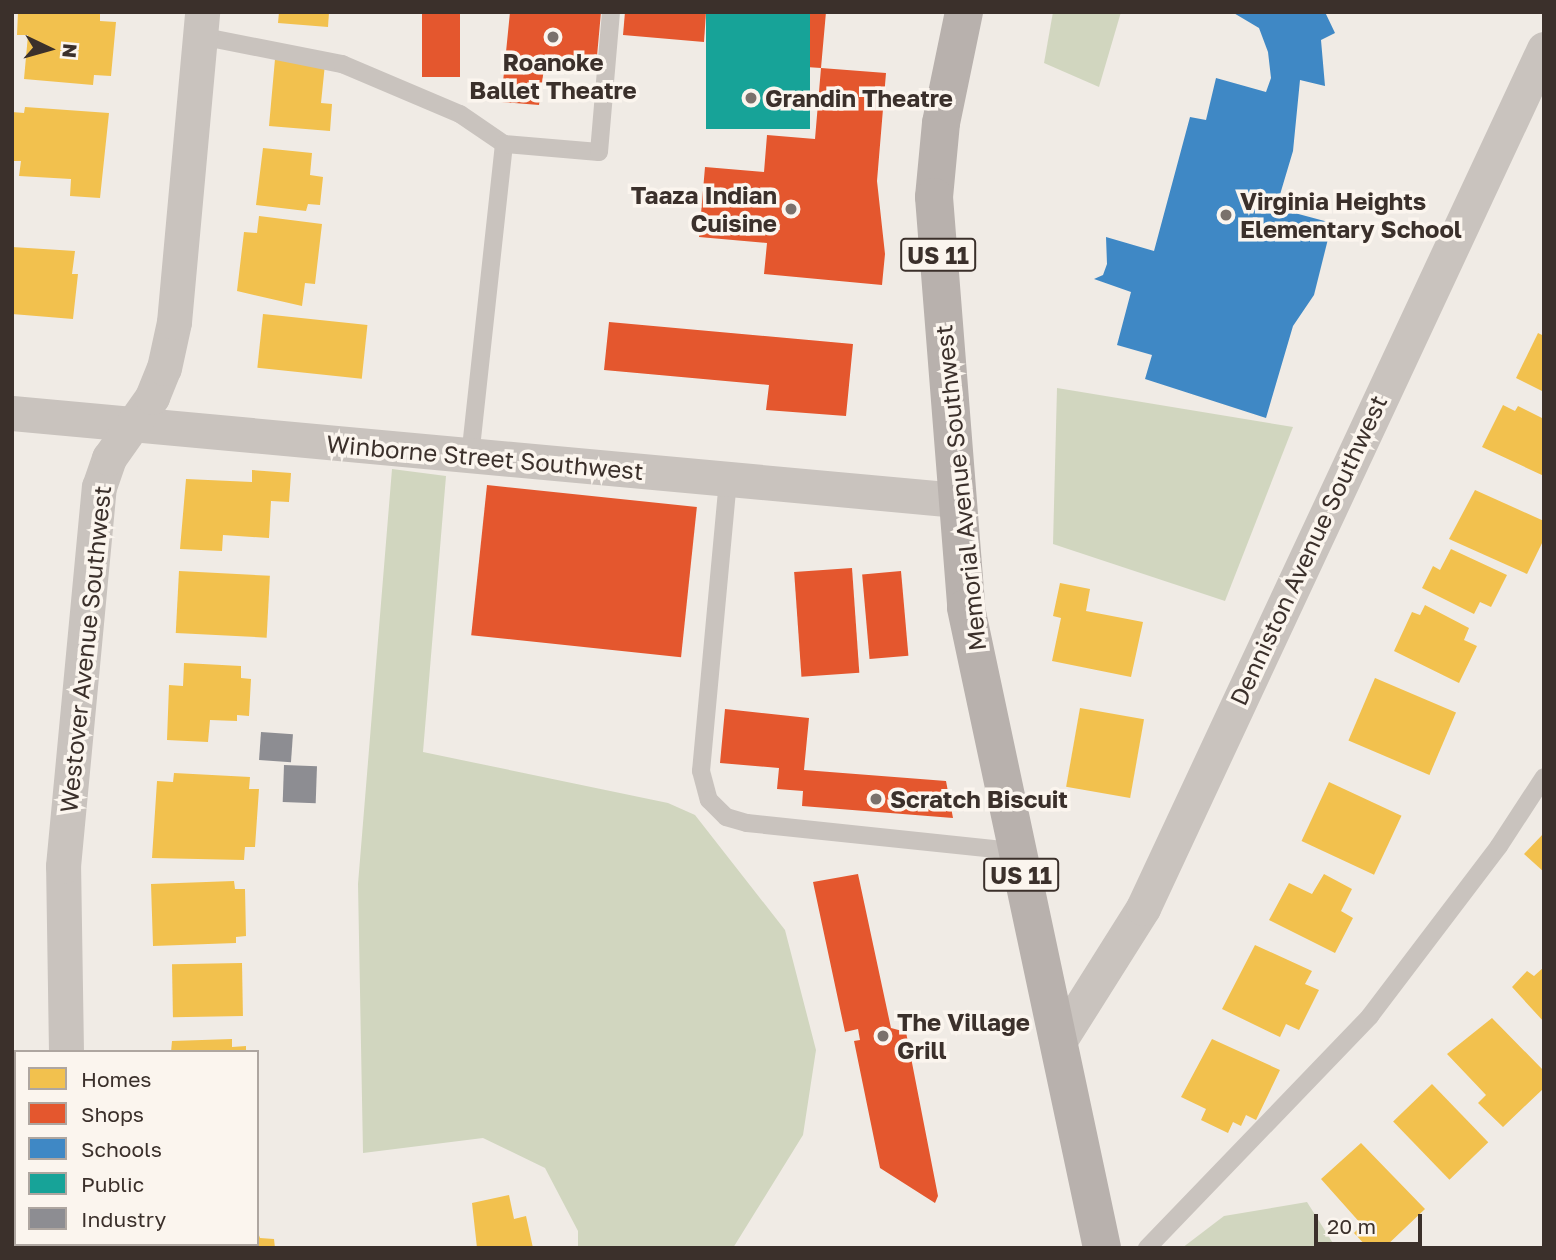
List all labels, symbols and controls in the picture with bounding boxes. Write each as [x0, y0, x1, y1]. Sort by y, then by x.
north arrow [14, 14, 84, 84]
marker: Roanoke Ballet Theatre [545, 29, 561, 45]
text: N [58, 43, 83, 59]
place label: Roanoke Ballet Theatre [469, 48, 637, 104]
place label: Grandin Theatre [765, 84, 953, 112]
marker: Grandin Theatre [743, 90, 759, 106]
place label: Taaza Indian Cuisine [631, 181, 777, 237]
place label: Virginia Heights Elementary School [1240, 187, 1462, 243]
marker: Taaza Indian Cuisine [783, 201, 799, 217]
marker: Virginia Heights Elementary School [1218, 207, 1234, 223]
road number: US 11 [900, 236, 976, 274]
street label: Memorial Avenue Southwest [929, 323, 991, 653]
street label: Denniston Avenue Southwest [1223, 390, 1393, 710]
street label: Winborne Street Southwest [325, 429, 645, 485]
street label: Westover Avenue Southwest [53, 484, 117, 814]
place label: Scratch Biscuit [890, 785, 1068, 813]
marker: Scratch Biscuit [868, 791, 884, 807]
road number: US 11 [982, 856, 1060, 894]
place label: The Village Grill [897, 1008, 1030, 1064]
marker: The Village Grill [875, 1028, 891, 1044]
legend [14, 1050, 259, 1246]
text: Homes [81, 1066, 151, 1092]
text: Shops [81, 1101, 144, 1127]
text: Schools [81, 1136, 162, 1162]
text: Public [81, 1171, 144, 1197]
scale bar [1318, 1200, 1426, 1244]
text: Industry [81, 1206, 166, 1232]
text: 20 m [1327, 1213, 1376, 1239]

